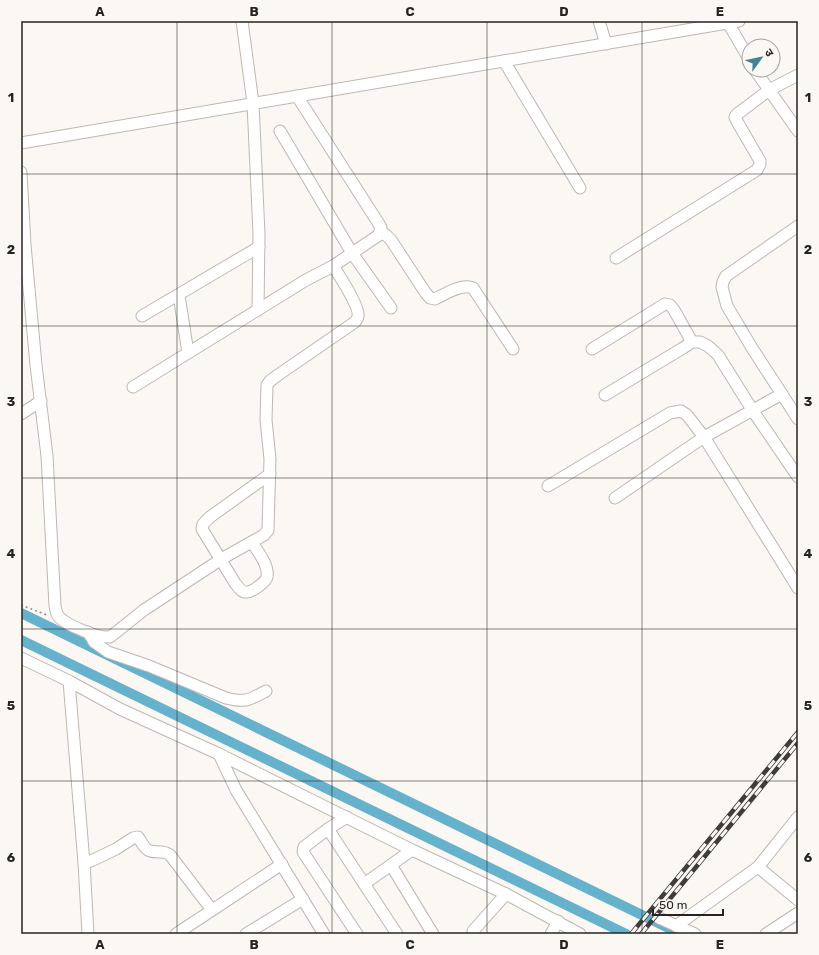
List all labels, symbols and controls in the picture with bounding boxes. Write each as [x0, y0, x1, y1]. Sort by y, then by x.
text: A [95, 4, 105, 19]
text: B [249, 4, 259, 19]
text: C [405, 4, 415, 19]
text: D [559, 4, 569, 19]
text: E [716, 4, 724, 19]
north arrow [741, 38, 781, 78]
text: उ [762, 47, 776, 60]
text: 1 [8, 90, 14, 105]
text: 1 [805, 90, 811, 105]
text: 2 [7, 242, 15, 257]
text: 2 [804, 242, 812, 257]
text: 3 [7, 394, 16, 409]
text: 3 [804, 394, 813, 409]
text: 4 [7, 546, 16, 561]
text: 4 [804, 546, 813, 561]
text: 5 [7, 698, 15, 713]
text: 5 [804, 698, 812, 713]
text: 6 [7, 850, 16, 865]
text: 6 [804, 850, 813, 865]
scale bar [653, 891, 723, 917]
text: 50 m [659, 898, 687, 912]
text: A [95, 937, 105, 952]
text: B [249, 937, 259, 952]
text: C [405, 937, 415, 952]
text: D [559, 937, 569, 952]
text: E [716, 937, 724, 952]

